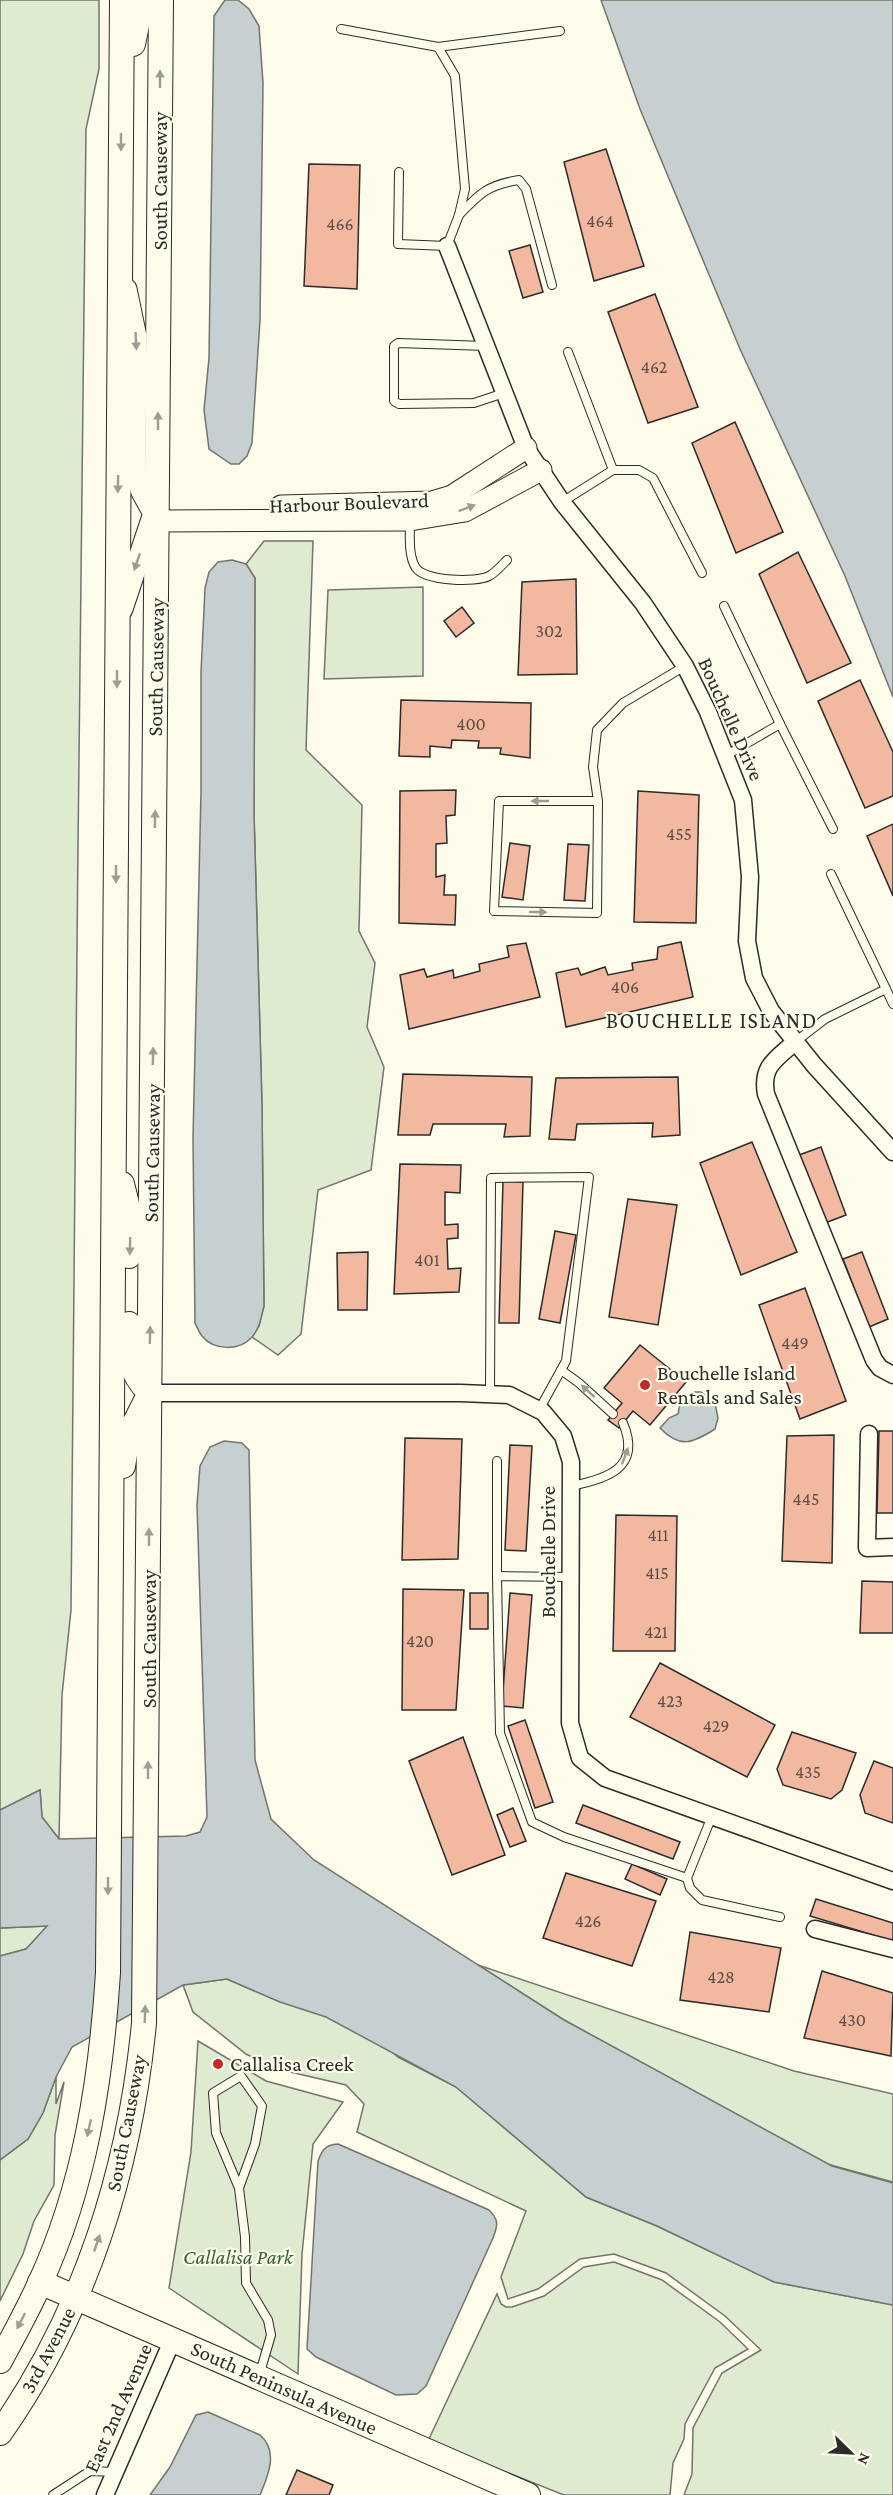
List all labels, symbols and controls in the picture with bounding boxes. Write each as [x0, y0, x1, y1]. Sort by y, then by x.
one-way arrow [155, 69, 165, 88]
street label: South Causeway [148, 111, 172, 250]
one-way arrow [116, 133, 126, 152]
house number: 464 [586, 211, 614, 231]
house number: 466 [326, 214, 354, 234]
one-way arrow [131, 332, 140, 351]
house number: 462 [641, 357, 667, 377]
one-way arrow [153, 411, 163, 430]
one-way arrow [113, 475, 123, 494]
street label: Harbour Boulevard [269, 488, 429, 518]
one-way arrow [458, 503, 476, 513]
one-way arrow [131, 553, 141, 571]
street label: South Causeway [143, 597, 169, 737]
house number: 302 [535, 621, 563, 641]
street label: Bouchelle Drive [693, 654, 769, 784]
one-way arrow [112, 670, 122, 689]
house number: 400 [456, 714, 486, 734]
one-way arrow [530, 796, 549, 806]
one-way arrow [150, 809, 160, 828]
house number: 455 [666, 824, 692, 844]
one-way arrow [111, 865, 120, 884]
one-way arrow [528, 907, 547, 917]
house number: 406 [611, 977, 639, 997]
district label: BOUCHELLE ISLAND [606, 1008, 818, 1033]
one-way arrow [148, 1046, 158, 1065]
street label: South Causeway [139, 1083, 165, 1223]
one-way arrow [125, 1237, 134, 1256]
house number: 401 [414, 1250, 440, 1270]
one-way arrow [145, 1325, 155, 1344]
house number: 449 [781, 1333, 809, 1353]
place label: Bouchelle Island Rentals and Sales [657, 1361, 802, 1409]
marker: Bouchelle Island Rentals and Sales [638, 1378, 652, 1392]
one-way arrow [581, 1385, 596, 1398]
one-way arrow [621, 1447, 631, 1465]
street label: Bouchelle Drive [536, 1486, 560, 1618]
house number: 445 [793, 1489, 819, 1509]
house number: 411 [647, 1525, 669, 1545]
one-way arrow [144, 1527, 154, 1546]
house number: 415 [645, 1563, 669, 1583]
street label: South Causeway [137, 1569, 161, 1708]
house number: 421 [644, 1622, 668, 1642]
house number: 420 [406, 1631, 434, 1651]
house number: 423 [657, 1691, 683, 1711]
house number: 429 [703, 1716, 729, 1736]
one-way arrow [143, 1761, 153, 1780]
house number: 435 [795, 1762, 821, 1782]
one-way arrow [103, 1877, 113, 1896]
house number: 426 [575, 1911, 601, 1931]
house number: 428 [707, 1967, 735, 1987]
one-way arrow [140, 2004, 149, 2023]
house number: 430 [838, 2010, 866, 2030]
street label: South Causeway [101, 2052, 151, 2193]
place label: Callalisa Creek [230, 2052, 354, 2076]
marker: Callalisa Creek [211, 2057, 225, 2071]
one-way arrow [84, 2119, 94, 2137]
one-way arrow [93, 2234, 103, 2252]
park label: Callalisa Park [183, 2245, 294, 2269]
street label: 3rd Avenue [15, 2303, 81, 2397]
one-way arrow [16, 2313, 25, 2330]
street label: South Peninsula Avenue [187, 2336, 381, 2440]
street label: East 2nd Avenue [79, 2340, 157, 2476]
north arrow [821, 2423, 881, 2483]
text: N [854, 2450, 874, 2467]

